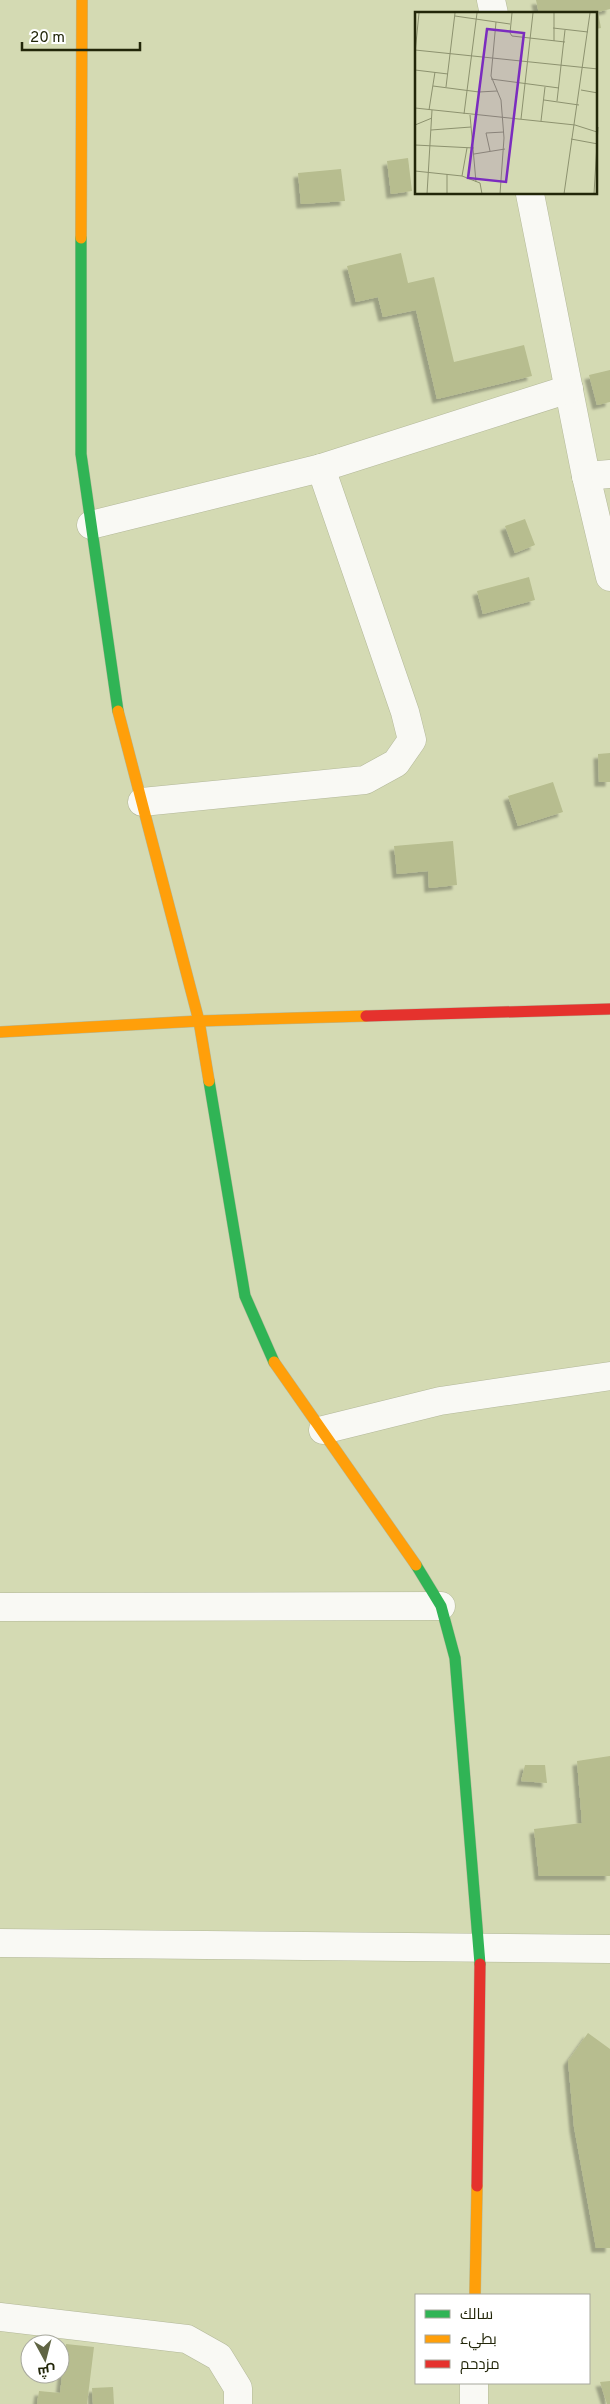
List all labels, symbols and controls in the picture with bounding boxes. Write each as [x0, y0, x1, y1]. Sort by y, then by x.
inset map [415, 12, 598, 195]
scale bar [22, 20, 140, 52]
text: 20 m [30, 29, 65, 48]
legend [415, 2294, 590, 2384]
text: سالك [460, 2306, 493, 2325]
text: بطيء [460, 2331, 497, 2351]
north arrow [20, 2334, 70, 2384]
text: مزدحم [460, 2356, 500, 2375]
text: ش [36, 2361, 56, 2381]

